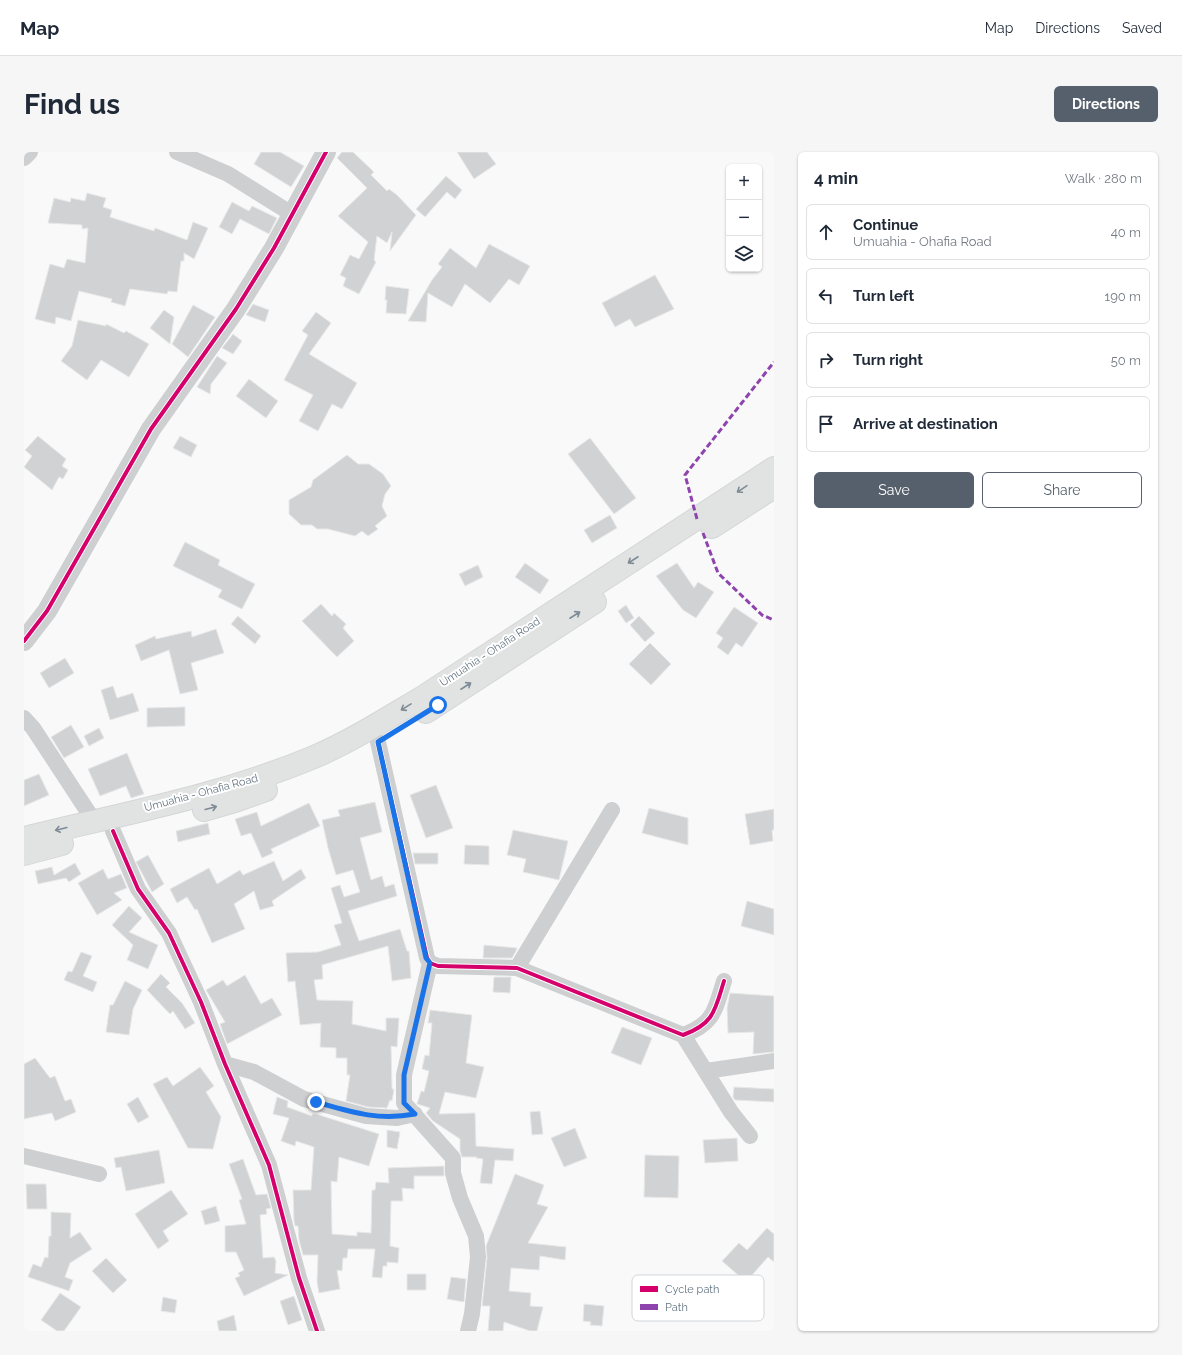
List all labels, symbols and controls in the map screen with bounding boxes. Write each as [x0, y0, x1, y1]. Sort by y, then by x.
text: Map [20, 17, 59, 39]
text: Map [985, 20, 1013, 36]
text: Directions [1035, 20, 1100, 36]
text: Saved [1122, 20, 1162, 36]
button: Directions [1054, 86, 1158, 122]
text: Find us [24, 88, 120, 121]
map controls [726, 164, 762, 272]
button: + [726, 164, 762, 200]
text: 4 min [814, 168, 858, 188]
text: Walk · 280 m [1065, 171, 1142, 186]
button: − [726, 200, 762, 236]
text: Continue [853, 216, 918, 234]
icon: ahead [815, 221, 837, 243]
text: 40 m [1111, 225, 1141, 240]
text: Umuahia - Ohafia Road [853, 234, 992, 249]
button: layers [726, 236, 762, 272]
icon: left [815, 285, 837, 307]
text: Turn left [853, 287, 914, 305]
text: 190 m [1105, 289, 1141, 304]
icon: right [815, 349, 837, 371]
text: Turn right [853, 351, 923, 369]
text: 50 m [1111, 353, 1141, 368]
icon: arrive [815, 413, 837, 435]
text: Arrive at destination [853, 415, 998, 433]
button: Save [814, 472, 974, 508]
button: Share [982, 472, 1142, 508]
one-way arrow [736, 485, 747, 493]
one-way arrow [628, 556, 639, 564]
one-way arrow [569, 611, 580, 619]
street label: Umuahia - Ohafia Road [437, 615, 543, 689]
one-way arrow [461, 682, 472, 690]
route start [429, 696, 447, 714]
one-way arrow [400, 703, 412, 711]
street label: Umuahia - Ohafia Road [143, 772, 259, 814]
one-way arrow [205, 803, 218, 811]
one-way arrow [55, 826, 68, 833]
route end [307, 1093, 325, 1111]
legend [632, 1275, 764, 1321]
text: Cycle path [665, 1283, 719, 1296]
text: Path [665, 1301, 688, 1314]

